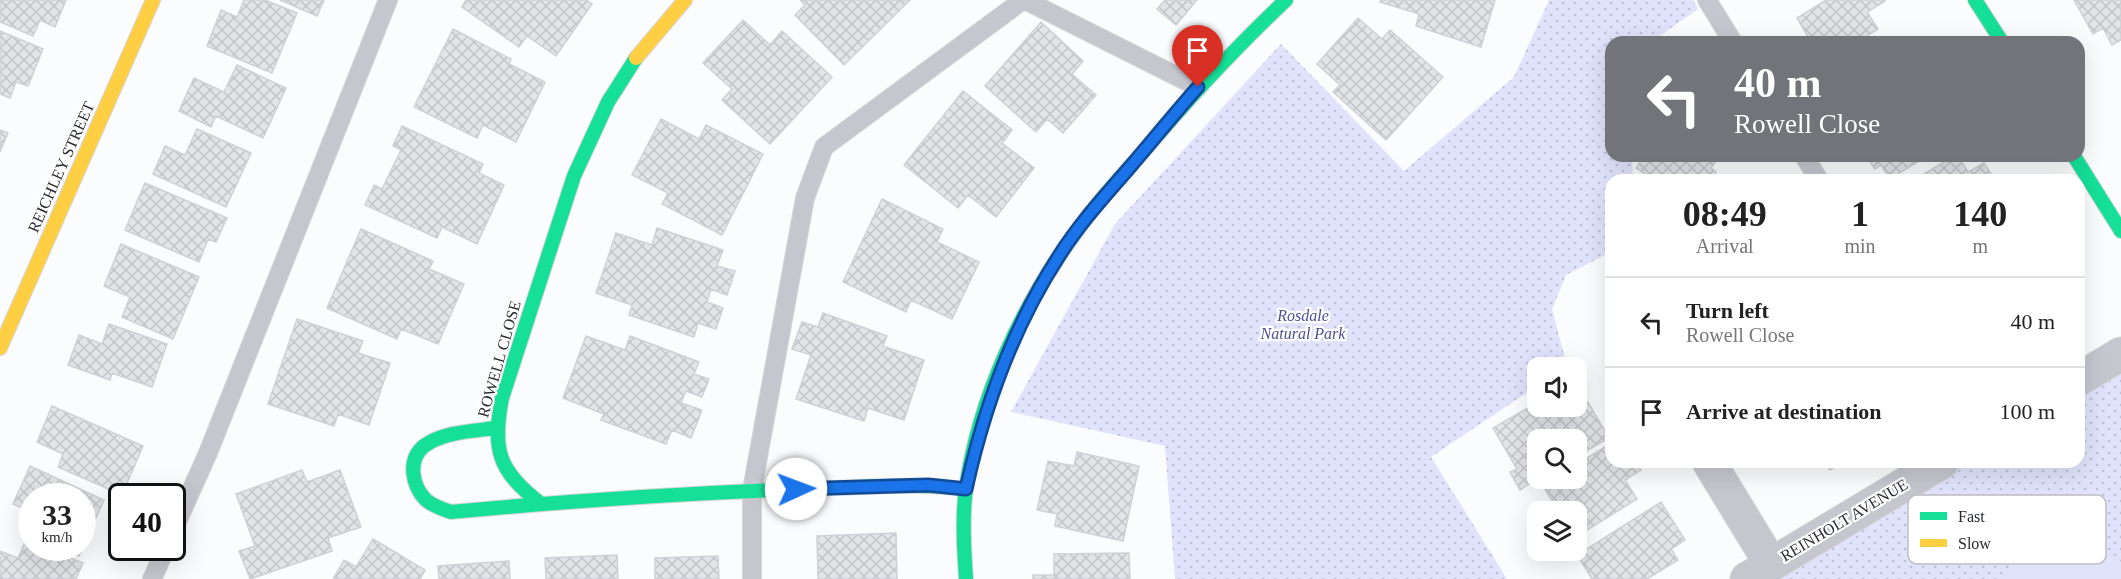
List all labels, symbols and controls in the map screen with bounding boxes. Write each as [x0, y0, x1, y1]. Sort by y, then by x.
pin [1172, 25, 1223, 87]
icon: arrive [1181, 34, 1214, 67]
icon: left [1635, 60, 1713, 138]
text: 40 m [1734, 60, 1822, 106]
street label: REICHLEY STREET [25, 99, 98, 235]
text: Rowell Close [1734, 109, 1880, 139]
text: 08:49 [1683, 194, 1767, 234]
text: 1 [1851, 194, 1869, 234]
text: 140 [1953, 194, 2007, 234]
text: Arrival [1696, 235, 1754, 257]
text: min [1844, 235, 1876, 257]
text: m [1973, 235, 1988, 257]
text: Turn left [1686, 298, 1769, 323]
street label: ROWELL CLOSE [474, 299, 524, 419]
icon: left [1635, 306, 1668, 339]
park label: Rosdale Natural Park [1260, 307, 1346, 342]
text: 40 m [2010, 309, 2055, 334]
text: Rowell Close [1686, 324, 1794, 346]
map controls [1527, 357, 1587, 561]
button: sound [1527, 357, 1587, 417]
icon: arrive [1635, 396, 1668, 429]
text: Arrive at destination [1686, 399, 1882, 424]
text: 100 m [1999, 399, 2055, 424]
button: search [1527, 429, 1587, 489]
position arrow [764, 457, 828, 521]
street label: REINHOLT AVENUE [1777, 475, 1911, 565]
speed limit sign: 40 [108, 483, 186, 561]
legend [1908, 495, 2106, 564]
text: 33 [42, 498, 72, 531]
button: layers [1527, 501, 1587, 561]
text: Fast [1958, 508, 1985, 525]
text: km/h [42, 529, 72, 545]
text: Slow [1958, 535, 1991, 552]

